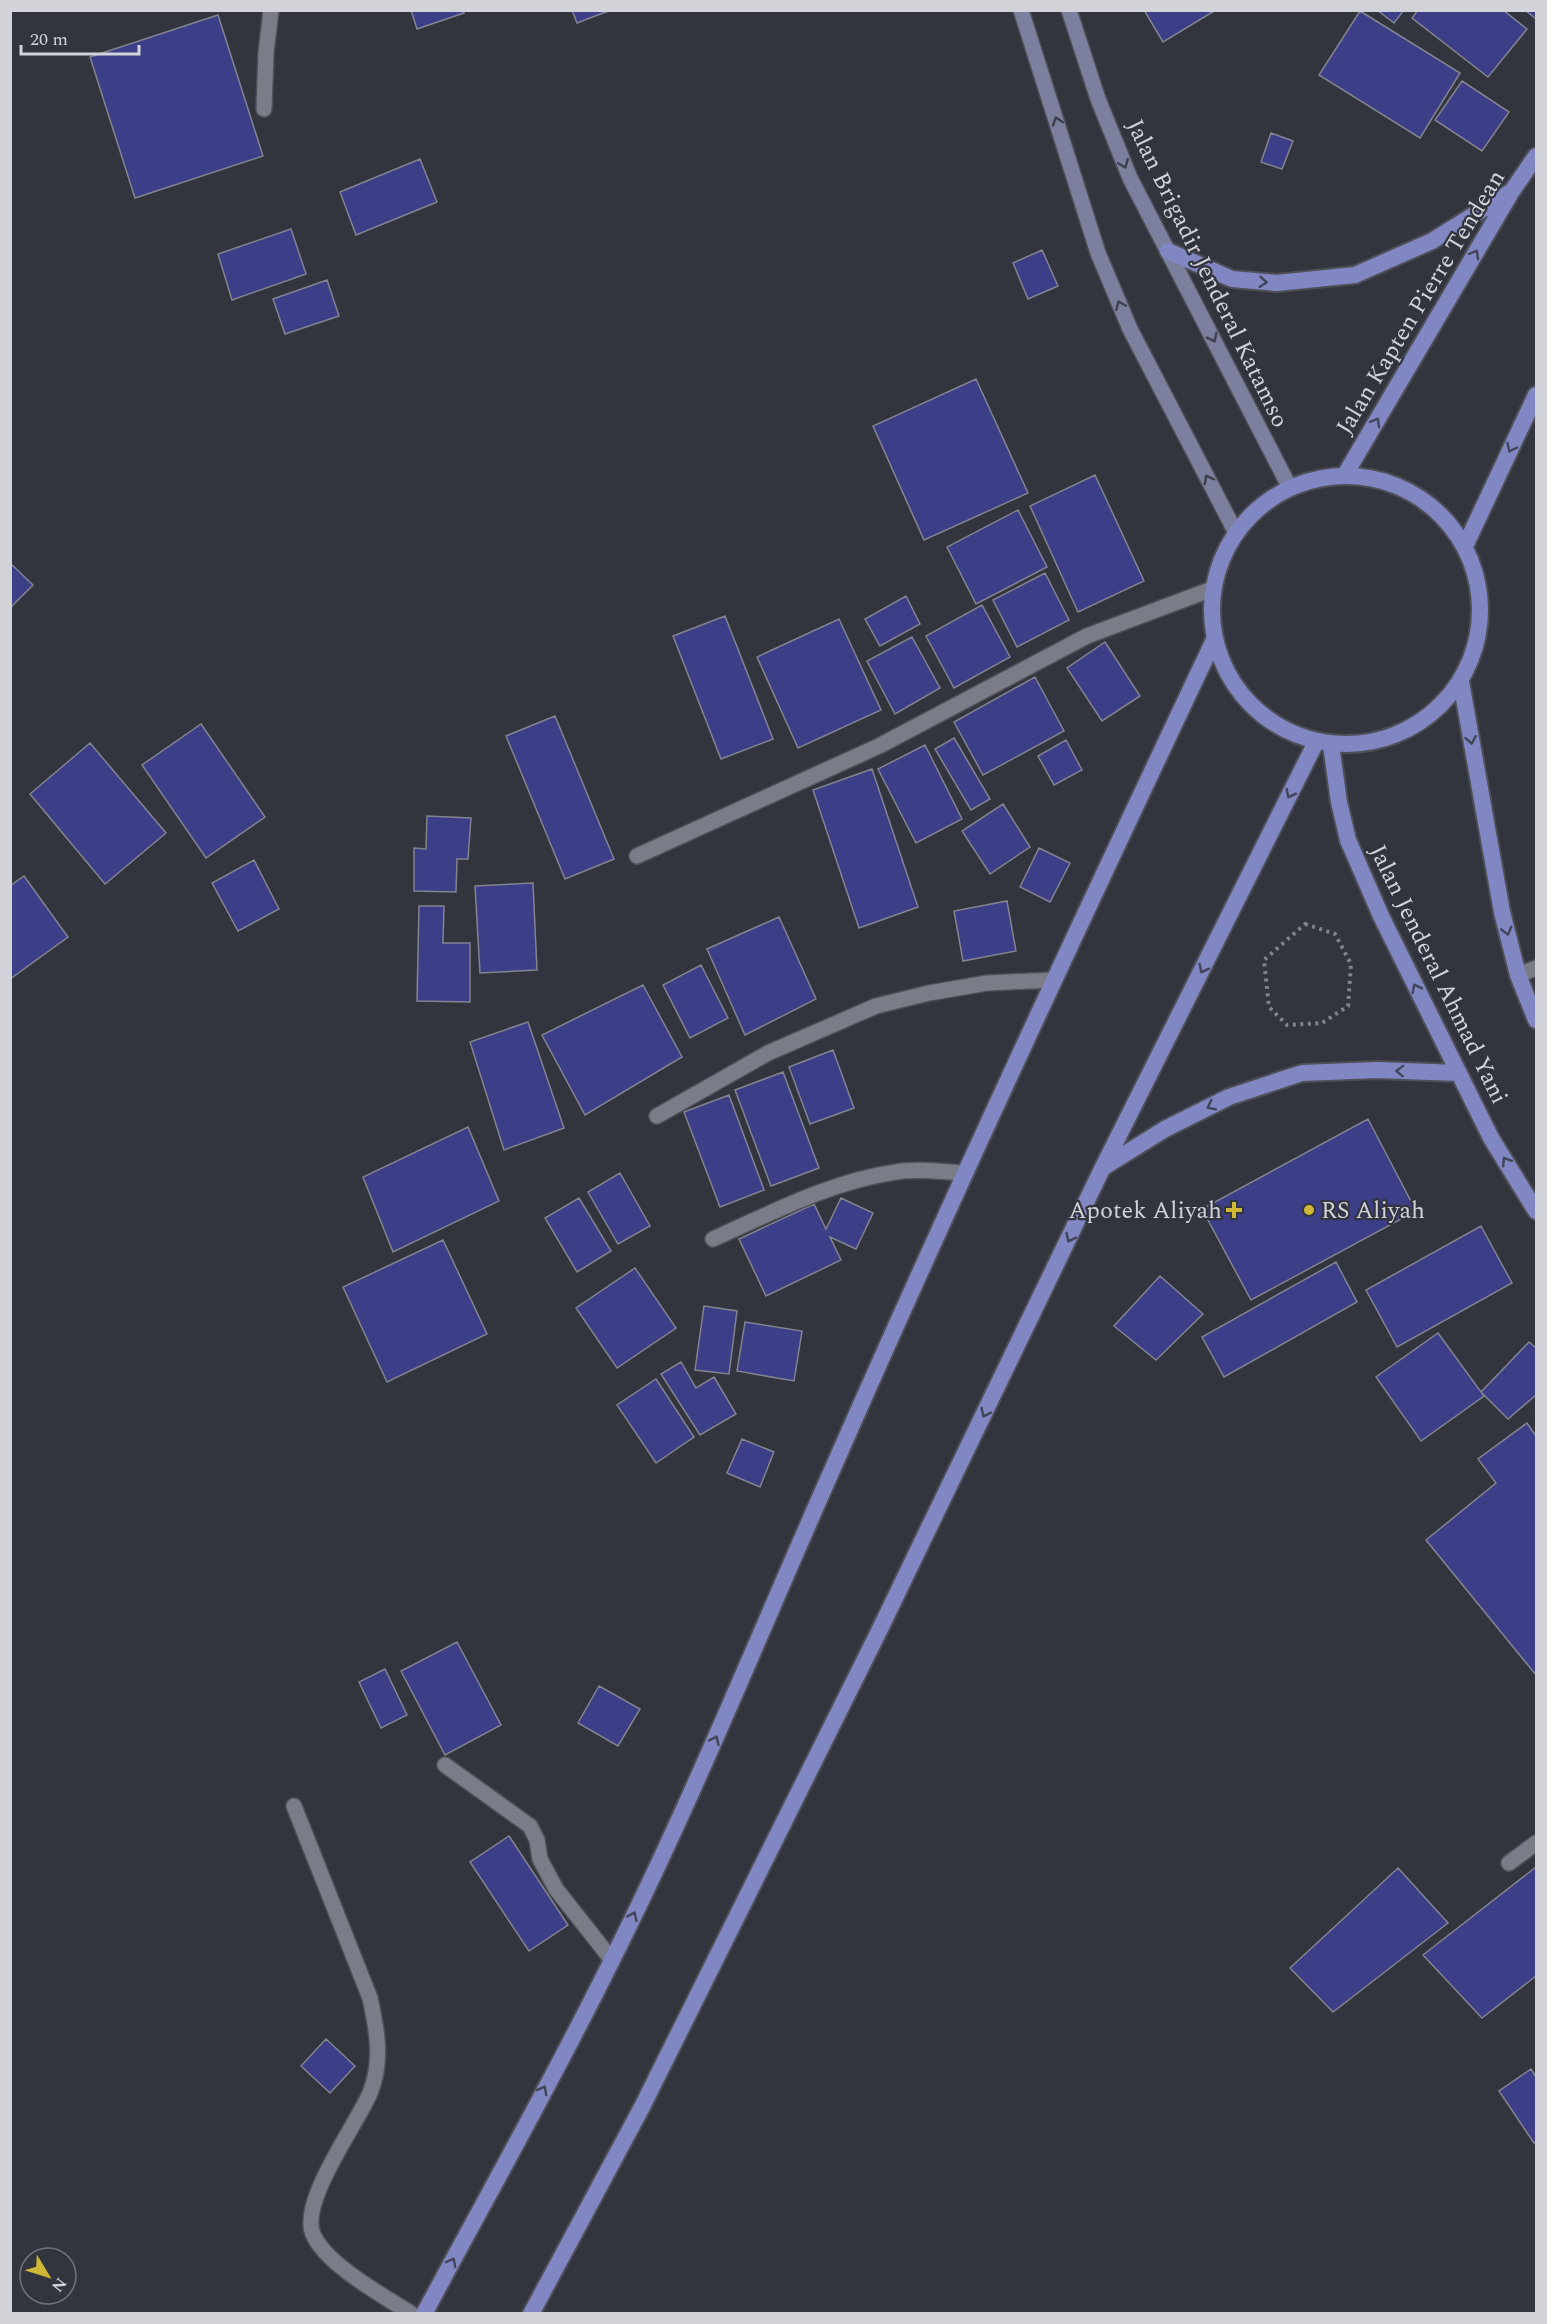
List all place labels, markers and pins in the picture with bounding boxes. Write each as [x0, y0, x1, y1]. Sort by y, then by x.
place label: Apotek Aliyah [1068, 1193, 1222, 1229]
place label: RS Aliyah [1321, 1193, 1425, 1229]
marker: Apotek Aliyah [1227, 1203, 1241, 1217]
marker: RS Aliyah [1302, 1203, 1316, 1217]

